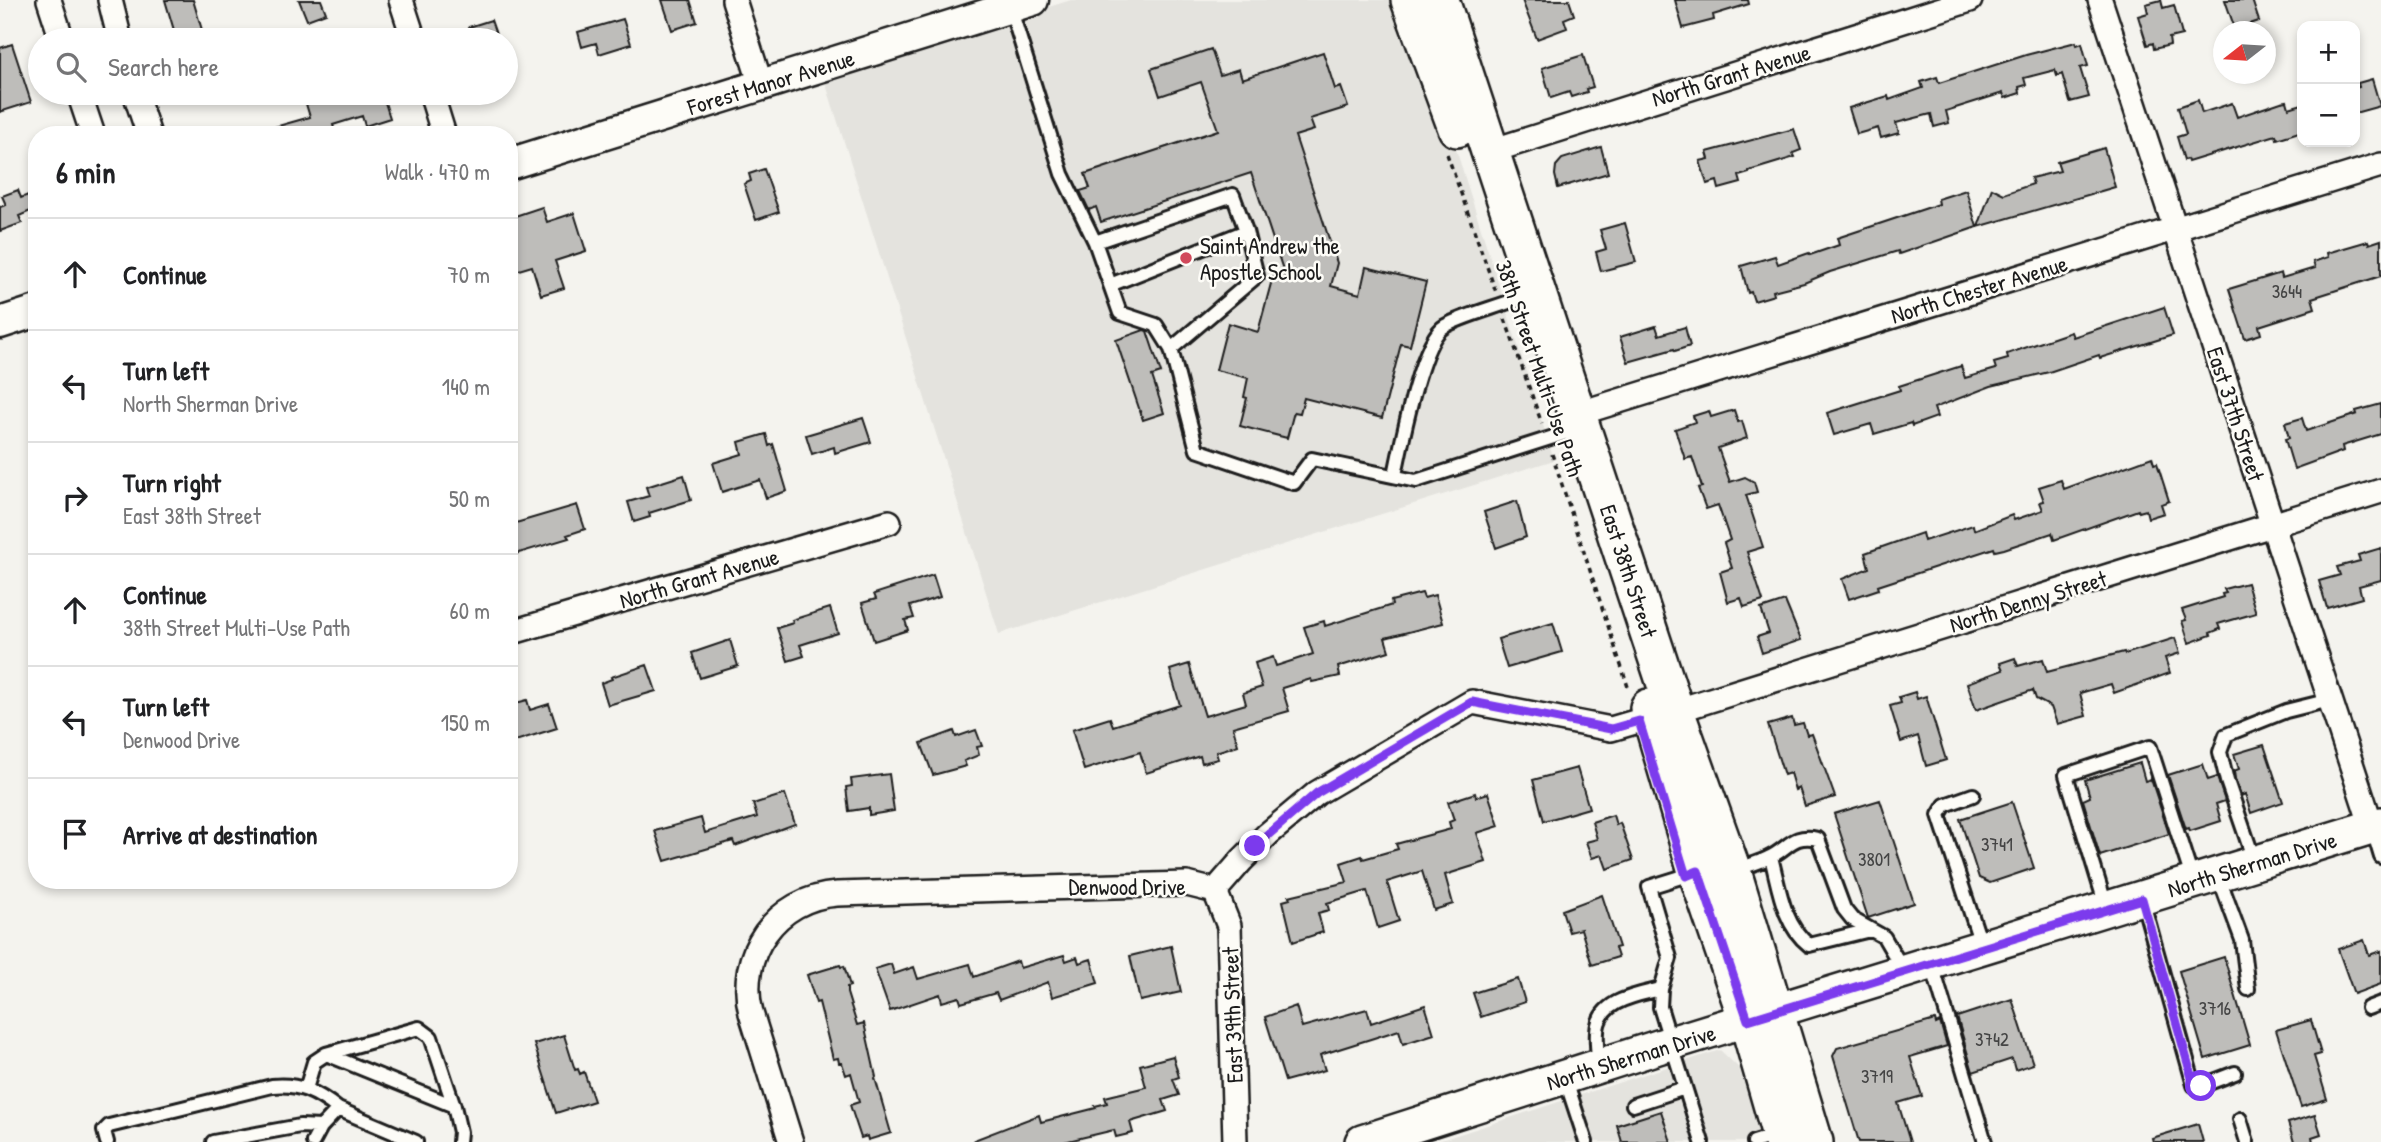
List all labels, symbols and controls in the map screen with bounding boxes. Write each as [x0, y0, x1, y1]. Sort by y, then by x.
north arrow [2213, 21, 2276, 84]
map controls [2297, 21, 2360, 147]
button: + [2297, 21, 2360, 84]
search box [28, 28, 518, 105]
street label: North Grant Avenue [1648, 36, 1814, 114]
street label: Forest Manor Avenue [683, 42, 858, 122]
icon: search [52, 48, 90, 86]
text: Search here [108, 49, 219, 84]
button: − [2297, 84, 2360, 147]
text: 6 min [56, 152, 116, 192]
text: Walk · 470 m [385, 156, 490, 187]
place label: Saint Andrew the Apostle School [1200, 230, 1340, 287]
street label: North Chester Avenue [1887, 247, 2071, 331]
marker: Saint Andrew the Apostle School [1178, 250, 1194, 266]
icon: ahead [56, 255, 94, 293]
street label: 38th Street Multi-Use Path [1488, 256, 1592, 481]
text: Continue [123, 257, 207, 292]
text: 70 m [447, 259, 490, 290]
house number: 3644 [2272, 278, 2302, 304]
street label: East 37th Street [2200, 343, 2273, 486]
text: Turn left [123, 353, 209, 388]
icon: left [56, 367, 94, 405]
text: 140 m [442, 371, 490, 402]
text: North Sherman Drive [123, 388, 298, 419]
text: Turn right [123, 465, 221, 500]
icon: right [56, 479, 94, 517]
text: 50 m [449, 483, 490, 514]
text: East 38th Street [123, 500, 261, 531]
street label: East 38th Street [1593, 501, 1665, 642]
street label: North Grant Avenue [616, 540, 782, 616]
street label: North Denny Street [1946, 562, 2111, 640]
text: Continue [123, 577, 207, 612]
icon: ahead [56, 591, 94, 629]
text: 60 m [450, 595, 490, 626]
text: 38th Street Multi-Use Path [123, 612, 350, 643]
text: Turn left [123, 689, 209, 724]
icon: left [56, 703, 94, 741]
text: 150 m [441, 707, 490, 738]
text: Denwood Drive [123, 724, 240, 755]
icon: arrive [56, 815, 94, 853]
text: Arrive at destination [123, 817, 318, 852]
street label: North Sherman Drive [2164, 824, 2340, 904]
route end [1239, 830, 1270, 861]
house number: 3741 [1981, 831, 2013, 857]
house number: 3801 [1858, 846, 1890, 872]
street label: Denwood Drive [1068, 871, 1186, 902]
street label: East 39th Street [1214, 945, 1250, 1084]
house number: 3716 [2199, 995, 2231, 1021]
street label: North Sherman Drive [1543, 1017, 1719, 1097]
house number: 3742 [1975, 1026, 2009, 1052]
house number: 3719 [1861, 1063, 1893, 1089]
route start [2185, 1070, 2216, 1101]

